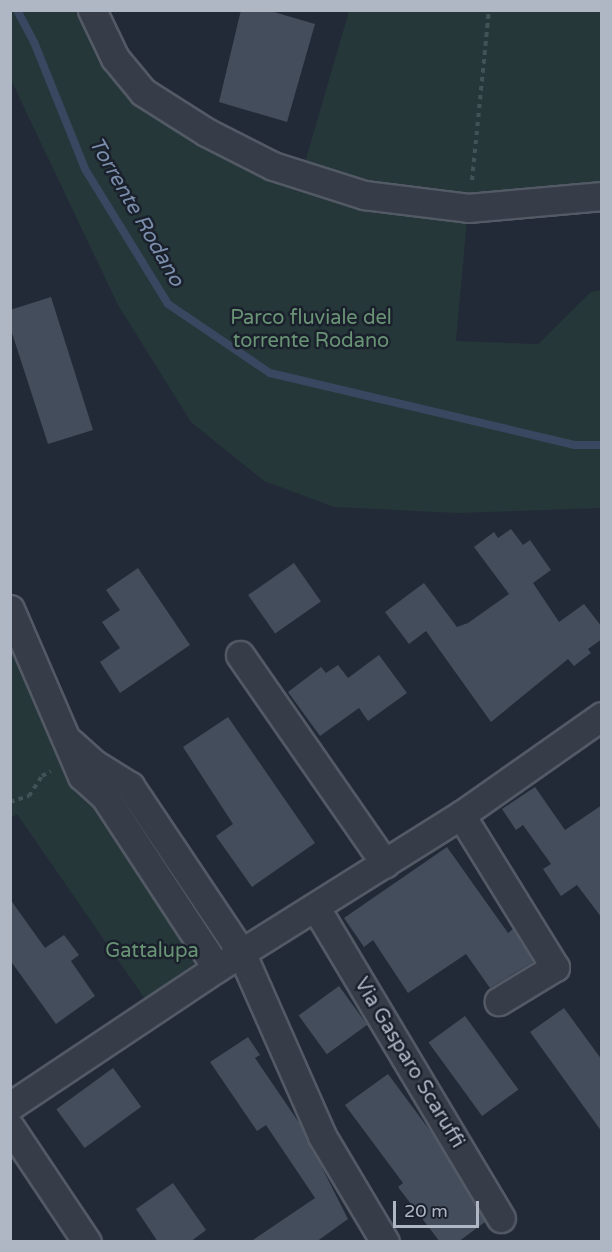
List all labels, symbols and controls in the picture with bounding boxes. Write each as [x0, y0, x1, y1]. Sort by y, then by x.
water label: Torrente Rodano [83, 133, 189, 291]
park label: Parco fluviale del torrente Rodano [230, 307, 392, 354]
park label: Gattalupa [105, 939, 199, 963]
street label: Via Gasparo Scaruffi [349, 974, 469, 1152]
scale bar [396, 1189, 482, 1227]
text: 20 m [404, 1200, 448, 1222]

